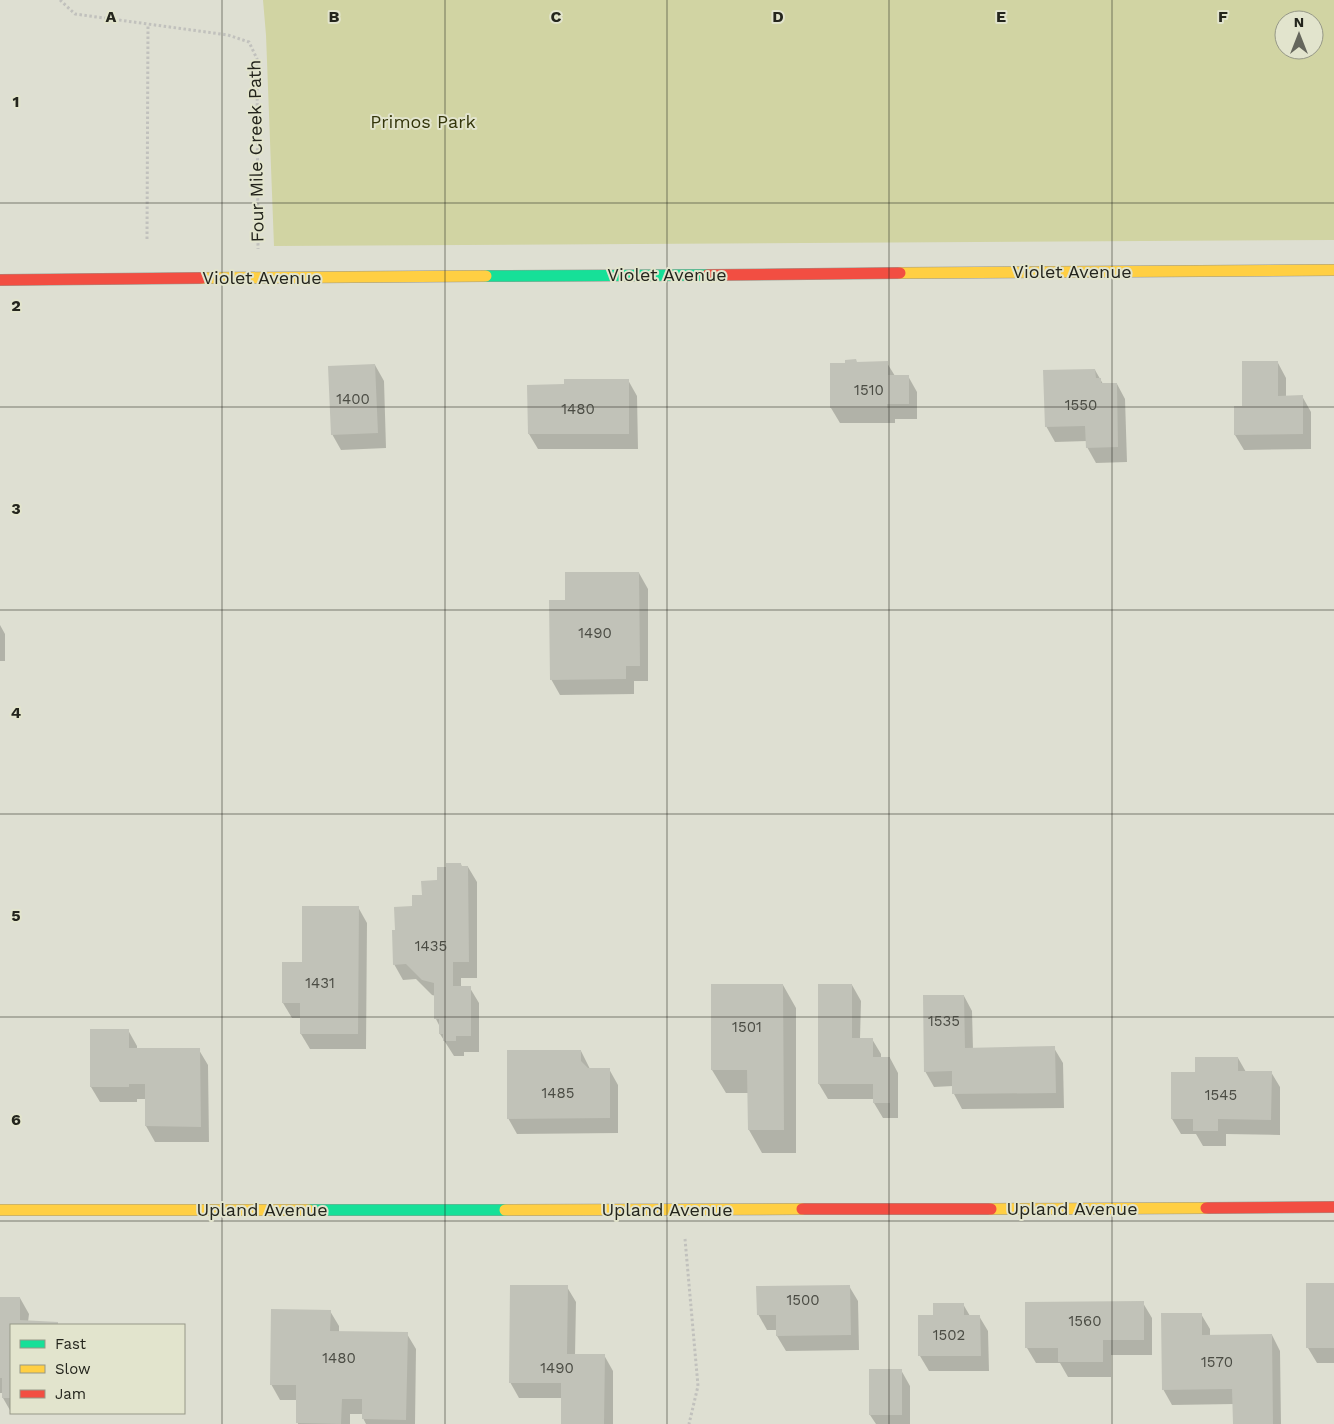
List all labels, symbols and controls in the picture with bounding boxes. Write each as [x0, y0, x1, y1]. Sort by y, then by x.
text: A [106, 7, 117, 26]
text: B [329, 7, 340, 26]
text: C [551, 7, 562, 26]
text: D [772, 7, 784, 26]
text: E [996, 7, 1006, 26]
text: F [1218, 7, 1228, 26]
north arrow [1274, 10, 1324, 60]
text: N [1294, 14, 1304, 30]
street label: Four Mile Creek Path [243, 59, 268, 243]
text: 1 [13, 92, 19, 111]
park label: Primos Park [370, 111, 476, 132]
street label: Violet Avenue [1012, 261, 1132, 282]
street label: Violet Avenue [607, 264, 727, 285]
street label: Violet Avenue [202, 267, 322, 288]
text: 2 [11, 296, 21, 315]
house number: 1510 [854, 381, 884, 399]
house number: 1400 [336, 390, 370, 408]
house number: 1550 [1065, 396, 1097, 414]
house number: 1480 [561, 400, 595, 418]
text: 3 [11, 499, 21, 518]
house number: 1490 [578, 624, 612, 642]
text: 4 [11, 703, 21, 722]
text: 5 [11, 906, 21, 925]
house number: 1435 [415, 937, 447, 955]
house number: 1431 [305, 974, 335, 992]
house number: 1535 [928, 1012, 960, 1030]
house number: 1501 [732, 1018, 762, 1036]
house number: 1485 [542, 1084, 575, 1102]
house number: 1545 [1205, 1086, 1237, 1104]
text: 6 [11, 1110, 21, 1129]
street label: Upland Avenue [1006, 1198, 1138, 1219]
street label: Upland Avenue [196, 1199, 328, 1220]
street label: Upland Avenue [601, 1199, 733, 1220]
house number: 1500 [786, 1291, 820, 1309]
house number: 1560 [1068, 1312, 1102, 1330]
legend [10, 1324, 185, 1414]
house number: 1502 [933, 1326, 965, 1344]
text: Fast [55, 1335, 87, 1353]
house number: 1480 [322, 1349, 356, 1367]
house number: 1570 [1201, 1353, 1233, 1371]
house number: 1490 [540, 1359, 574, 1377]
text: Slow [55, 1360, 91, 1378]
text: Jam [55, 1385, 86, 1403]

